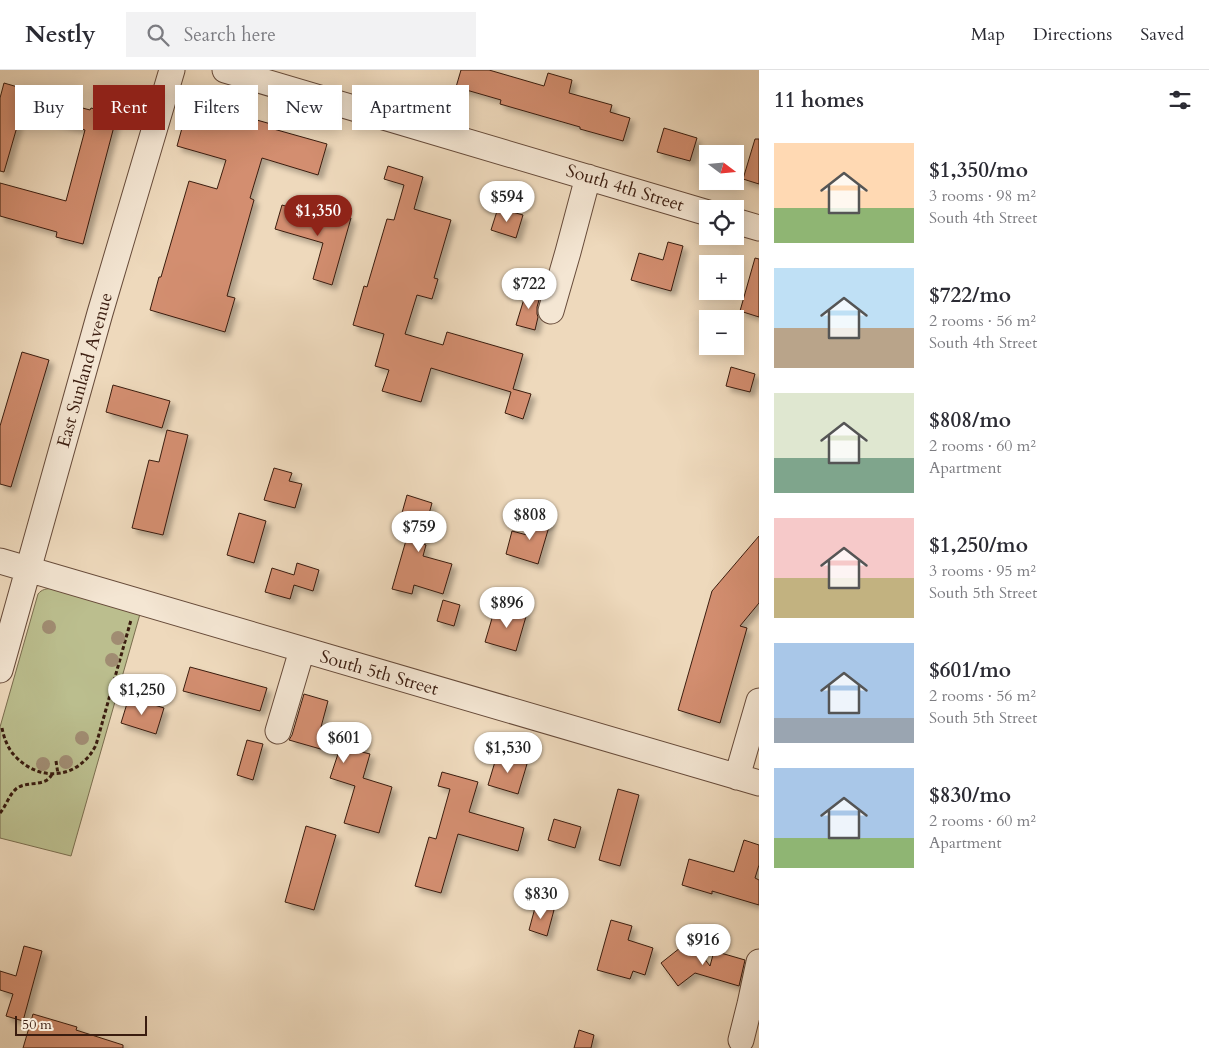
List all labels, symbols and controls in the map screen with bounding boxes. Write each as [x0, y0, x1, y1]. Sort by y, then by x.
search box [126, 12, 476, 57]
text: Nestly [25, 18, 96, 51]
icon: search [144, 21, 172, 49]
text: Search here [184, 22, 276, 48]
text: Map [971, 22, 1005, 47]
text: Directions [1033, 22, 1112, 47]
text: Saved [1140, 22, 1184, 47]
chip: Buy [15, 85, 83, 130]
chip: Rent [93, 85, 165, 130]
chip: Filters [175, 85, 258, 130]
chip: New [268, 85, 342, 130]
chip: Apartment [352, 85, 469, 130]
text: 11 homes [774, 86, 864, 115]
icon: filters [1166, 86, 1194, 114]
north arrow [699, 145, 744, 190]
map controls [699, 145, 744, 355]
text: $1,350/mo [929, 156, 1028, 185]
street label: South 4th Street [563, 158, 687, 218]
icon: home [814, 163, 874, 223]
pin: $594 [477, 180, 537, 223]
text: 3 rooms · 98 m² [929, 185, 1036, 207]
text: $594 [491, 186, 523, 208]
pin: $1,350 [277, 194, 359, 237]
text: $1,350 [295, 200, 341, 222]
button: locate [699, 200, 744, 245]
text: South 4th Street [929, 207, 1037, 229]
button: + [699, 255, 744, 300]
pin: $722 [499, 268, 559, 310]
text: $722 [513, 273, 545, 295]
text: $722/mo [929, 281, 1011, 310]
icon: home [814, 288, 874, 348]
street label: East Sunland Avenue [51, 290, 119, 450]
button: − [699, 310, 744, 355]
text: 2 rooms · 56 m² [929, 310, 1036, 332]
text: South 4th Street [929, 332, 1037, 354]
text: $808/mo [929, 406, 1011, 435]
icon: home [814, 413, 874, 473]
text: 2 rooms · 60 m² [929, 435, 1036, 457]
text: Apartment [929, 457, 1002, 479]
pin: $808 [500, 498, 560, 541]
text: $808 [514, 504, 546, 526]
pin: $759 [389, 510, 449, 553]
text: $759 [403, 516, 435, 538]
text: $1,250/mo [929, 531, 1028, 560]
icon: home [814, 538, 874, 598]
text: 3 rooms · 95 m² [929, 560, 1036, 582]
text: South 5th Street [929, 582, 1037, 604]
pin: $896 [477, 586, 537, 629]
text: $896 [491, 592, 523, 614]
street label: South 5th Street [317, 644, 441, 702]
text: $601/mo [929, 656, 1011, 685]
icon: home [814, 663, 874, 723]
pin: $1,250 [101, 674, 183, 716]
text: $1,250 [119, 679, 165, 701]
text: 2 rooms · 56 m² [929, 685, 1036, 707]
text: South 5th Street [929, 707, 1037, 729]
pin: $601 [314, 722, 374, 764]
text: $601 [328, 727, 360, 749]
pin: $1,530 [467, 732, 549, 774]
text: $1,530 [485, 737, 531, 759]
text: $830/mo [929, 781, 1011, 810]
icon: home [814, 788, 874, 848]
text: 2 rooms · 60 m² [929, 810, 1036, 832]
text: Apartment [929, 832, 1002, 854]
pin: $830 [511, 878, 571, 920]
text: $830 [525, 883, 557, 905]
pin: $916 [673, 924, 733, 966]
text: $916 [687, 929, 719, 951]
scale bar [15, 1013, 148, 1036]
text: 50 m [22, 1015, 52, 1034]

